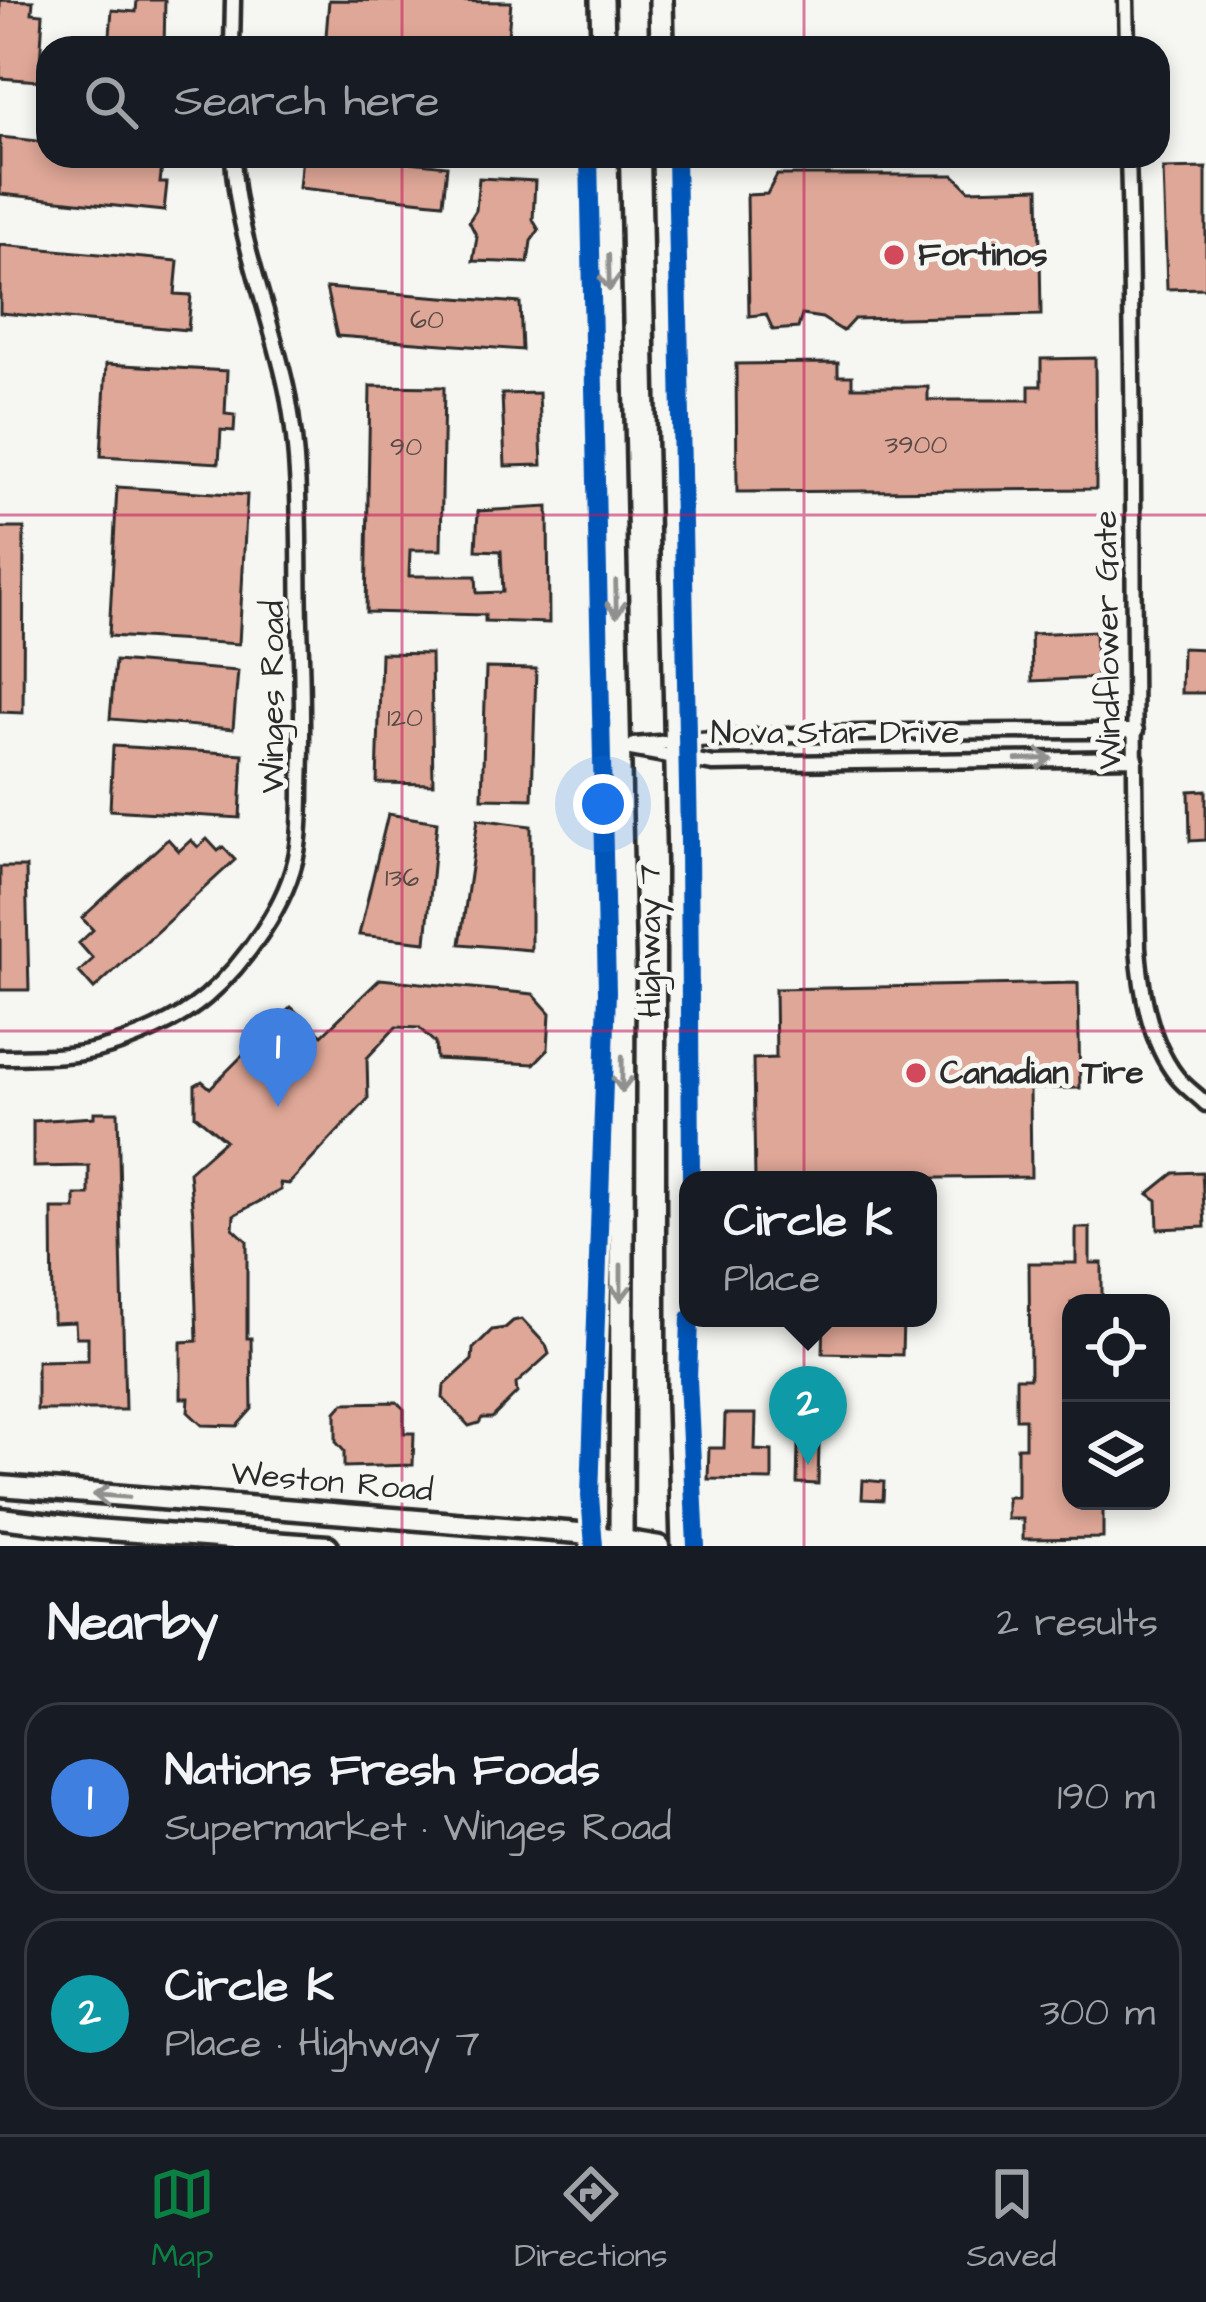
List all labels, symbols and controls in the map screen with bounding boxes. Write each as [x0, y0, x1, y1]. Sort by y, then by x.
search box [36, 36, 1170, 168]
icon: search [78, 69, 144, 135]
text: Search here [174, 71, 440, 133]
place label: Fortinos [918, 232, 1048, 278]
marker: Fortinos [881, 242, 907, 268]
one-way arrow [597, 253, 620, 292]
house number: 60 [410, 301, 444, 339]
house number: 3900 [884, 426, 948, 464]
house number: 90 [390, 428, 422, 466]
street label: Windflower Gate [1083, 510, 1133, 770]
one-way arrow [605, 579, 628, 618]
street label: Winges Road [250, 600, 298, 793]
house number: 120 [387, 699, 423, 737]
street label: Nova Star Drive [711, 710, 959, 756]
one-way arrow [1014, 747, 1053, 770]
your location [573, 774, 633, 834]
house number: 136 [385, 859, 419, 897]
street label: Highway 7 [627, 864, 675, 1018]
pin: 1 [239, 1008, 317, 1107]
place label: Canadian Tire [940, 1050, 1144, 1096]
one-way arrow [611, 1054, 633, 1093]
marker: Canadian Tire [903, 1060, 929, 1086]
popup [679, 1171, 937, 1327]
text: Circle K [724, 1191, 892, 1253]
text: Place [724, 1253, 820, 1307]
one-way arrow [609, 1263, 632, 1302]
map controls [1062, 1294, 1170, 1510]
button: locate [1062, 1294, 1170, 1402]
pin: 2 [769, 1366, 847, 1465]
button: layers [1062, 1402, 1170, 1510]
street label: Weston Road [229, 1450, 435, 1514]
one-way arrow [92, 1485, 131, 1508]
text: Nearby [48, 1589, 218, 1660]
text: 2 results [997, 1597, 1158, 1651]
text: Nations Fresh Foods [165, 1740, 600, 1802]
text: 1 [88, 1771, 93, 1825]
text: 190 m [1057, 1771, 1155, 1825]
text: Supermarket · Winges Road [165, 1802, 672, 1856]
text: Circle K [165, 1956, 334, 2018]
text: 2 [79, 1987, 101, 2041]
text: 300 m [1040, 1987, 1155, 2041]
text: Place · Highway 7 [165, 2018, 480, 2072]
tab: Map [149, 2161, 215, 2279]
tab: Directions [514, 2161, 668, 2279]
tab: Saved [967, 2161, 1057, 2279]

